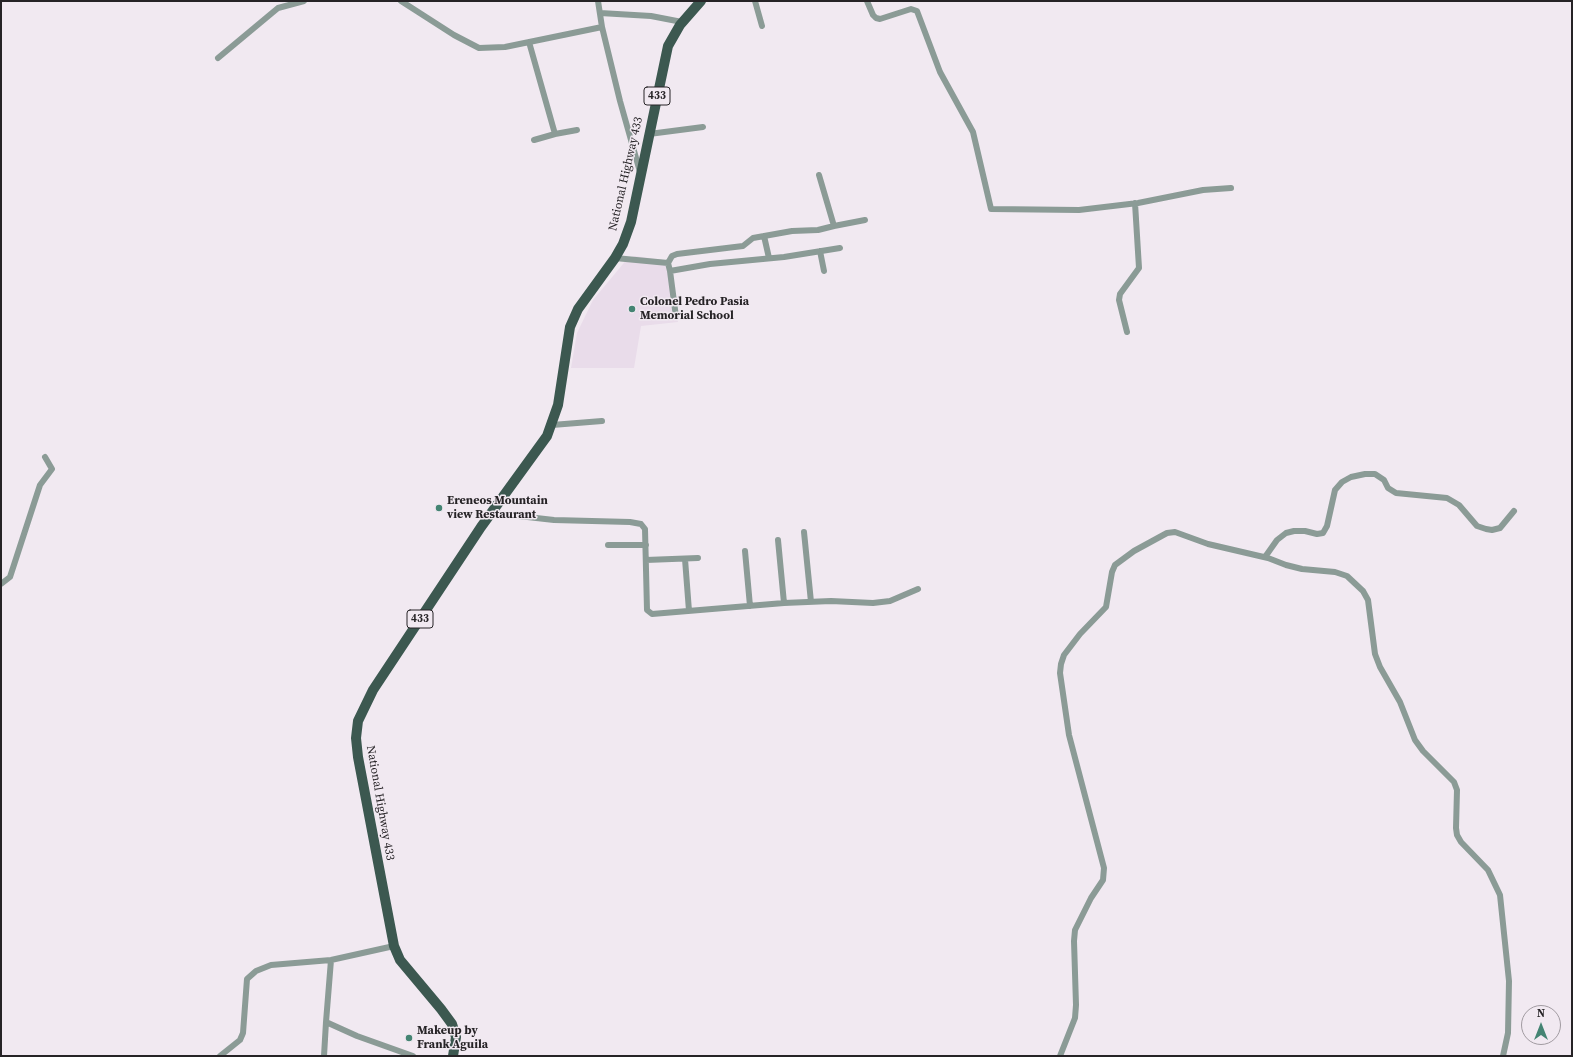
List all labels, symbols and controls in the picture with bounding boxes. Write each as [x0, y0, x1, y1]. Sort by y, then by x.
road number: 433 [644, 87, 670, 105]
street label: National Highway 433 [606, 116, 646, 232]
place label: Colonel Pedro Pasia Memorial School [640, 295, 749, 323]
marker: Colonel Pedro Pasia Memorial School [627, 304, 637, 314]
place label: Ereneos Mountain view Restaurant [447, 494, 548, 522]
marker: Ereneos Mountain view Restaurant [434, 503, 444, 513]
road number: 433 [407, 610, 433, 628]
street label: National Highway 433 [363, 744, 397, 862]
north arrow [1521, 1005, 1561, 1045]
text: N [1537, 1006, 1545, 1021]
place label: Makeup by Frank Aguila [417, 1024, 488, 1052]
marker: Makeup by Frank Aguila [404, 1033, 414, 1043]

